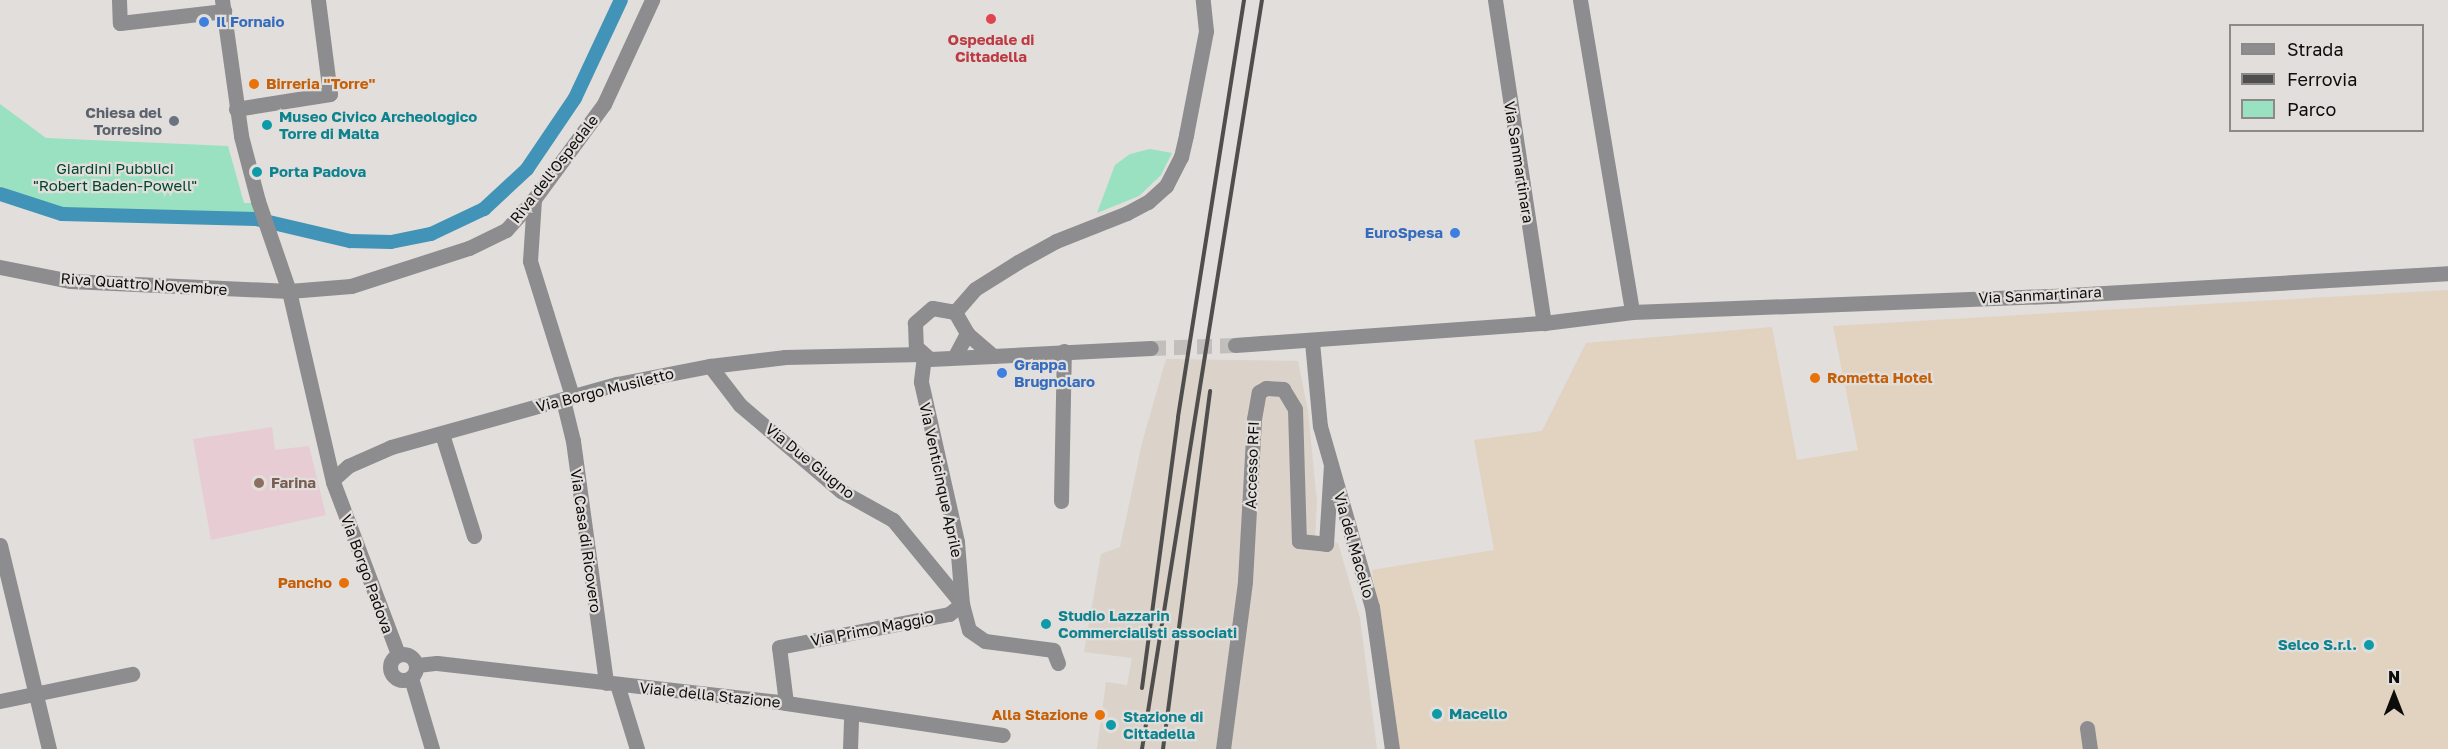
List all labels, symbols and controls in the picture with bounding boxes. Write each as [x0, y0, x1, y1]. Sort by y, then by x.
marker: Ospedale di Cittadella [982, 10, 1000, 28]
place label: Il Fornaio [216, 13, 284, 31]
marker: Il Fornaio [197, 15, 211, 29]
legend [2229, 24, 2424, 132]
place label: Ospedale di Cittadella [948, 30, 1034, 65]
text: Strada [2287, 38, 2344, 60]
text: Ferrovia [2287, 68, 2357, 90]
place label: Birreria "Torre" [266, 75, 375, 93]
marker: Birreria "Torre" [247, 77, 261, 91]
text: Parco [2287, 98, 2336, 120]
street label: Via Sanmartinara [1500, 100, 1538, 224]
place label: Chiesa del Torresino [85, 103, 162, 138]
place label: Museo Civico Archeologico Torre di Malta [279, 107, 477, 142]
street label: Riva dell'Ospedale [506, 111, 602, 227]
marker: Chiesa del Torresino [167, 114, 181, 128]
marker: Museo Civico Archeologico Torre di Malta [260, 118, 274, 132]
park label: Giardini Pubblici "Robert Baden-Powell" [33, 159, 197, 194]
place label: Porta Padova [269, 163, 366, 181]
marker: Porta Padova [250, 165, 264, 179]
place label: EuroSpesa [1365, 224, 1443, 242]
marker: EuroSpesa [1448, 226, 1462, 240]
street label: Riva Quattro Novembre [60, 269, 228, 299]
street label: Via Sanmartinara [1978, 283, 2102, 307]
place label: Grappa Brugnolaro [1014, 355, 1095, 390]
street label: Via Borgo Musiletto [534, 364, 676, 416]
marker: Grappa Brugnolaro [995, 366, 1009, 380]
place label: Rometta Hotel [1827, 369, 1933, 387]
marker: Rometta Hotel [1808, 371, 1822, 385]
street label: Via Venticinque Aprile [916, 401, 966, 559]
street label: Via Due Giugno [762, 420, 858, 502]
street label: Accesso RFI [1241, 421, 1263, 509]
street label: Via Casa di Ricovero [567, 468, 605, 614]
place label: Farina [271, 474, 316, 492]
marker: Farina [252, 476, 266, 490]
street label: Via del Macello [1330, 490, 1378, 600]
street label: Via Borgo Padova [337, 512, 397, 636]
place label: Pancho [278, 574, 332, 592]
marker: Pancho [337, 576, 351, 590]
place label: Studio Lazzarin Commercialisti associati [1058, 606, 1237, 641]
street label: Via Primo Maggio [809, 608, 935, 650]
marker: Studio Lazzarin Commercialisti associati [1039, 617, 1053, 631]
place label: Selco S.r.l. [2278, 636, 2357, 654]
marker: Selco S.r.l. [2362, 638, 2376, 652]
north arrow [2364, 665, 2424, 725]
text: N [2388, 667, 2400, 687]
street label: Viale della Stazione [639, 679, 781, 711]
place label: Macello [1449, 705, 1507, 723]
place label: Alla Stazione [992, 706, 1088, 724]
place label: Stazione di Cittadella [1123, 707, 1203, 742]
marker: Macello [1430, 707, 1444, 721]
marker: Alla Stazione [1093, 708, 1107, 722]
marker: Stazione di Cittadella [1104, 718, 1118, 732]

